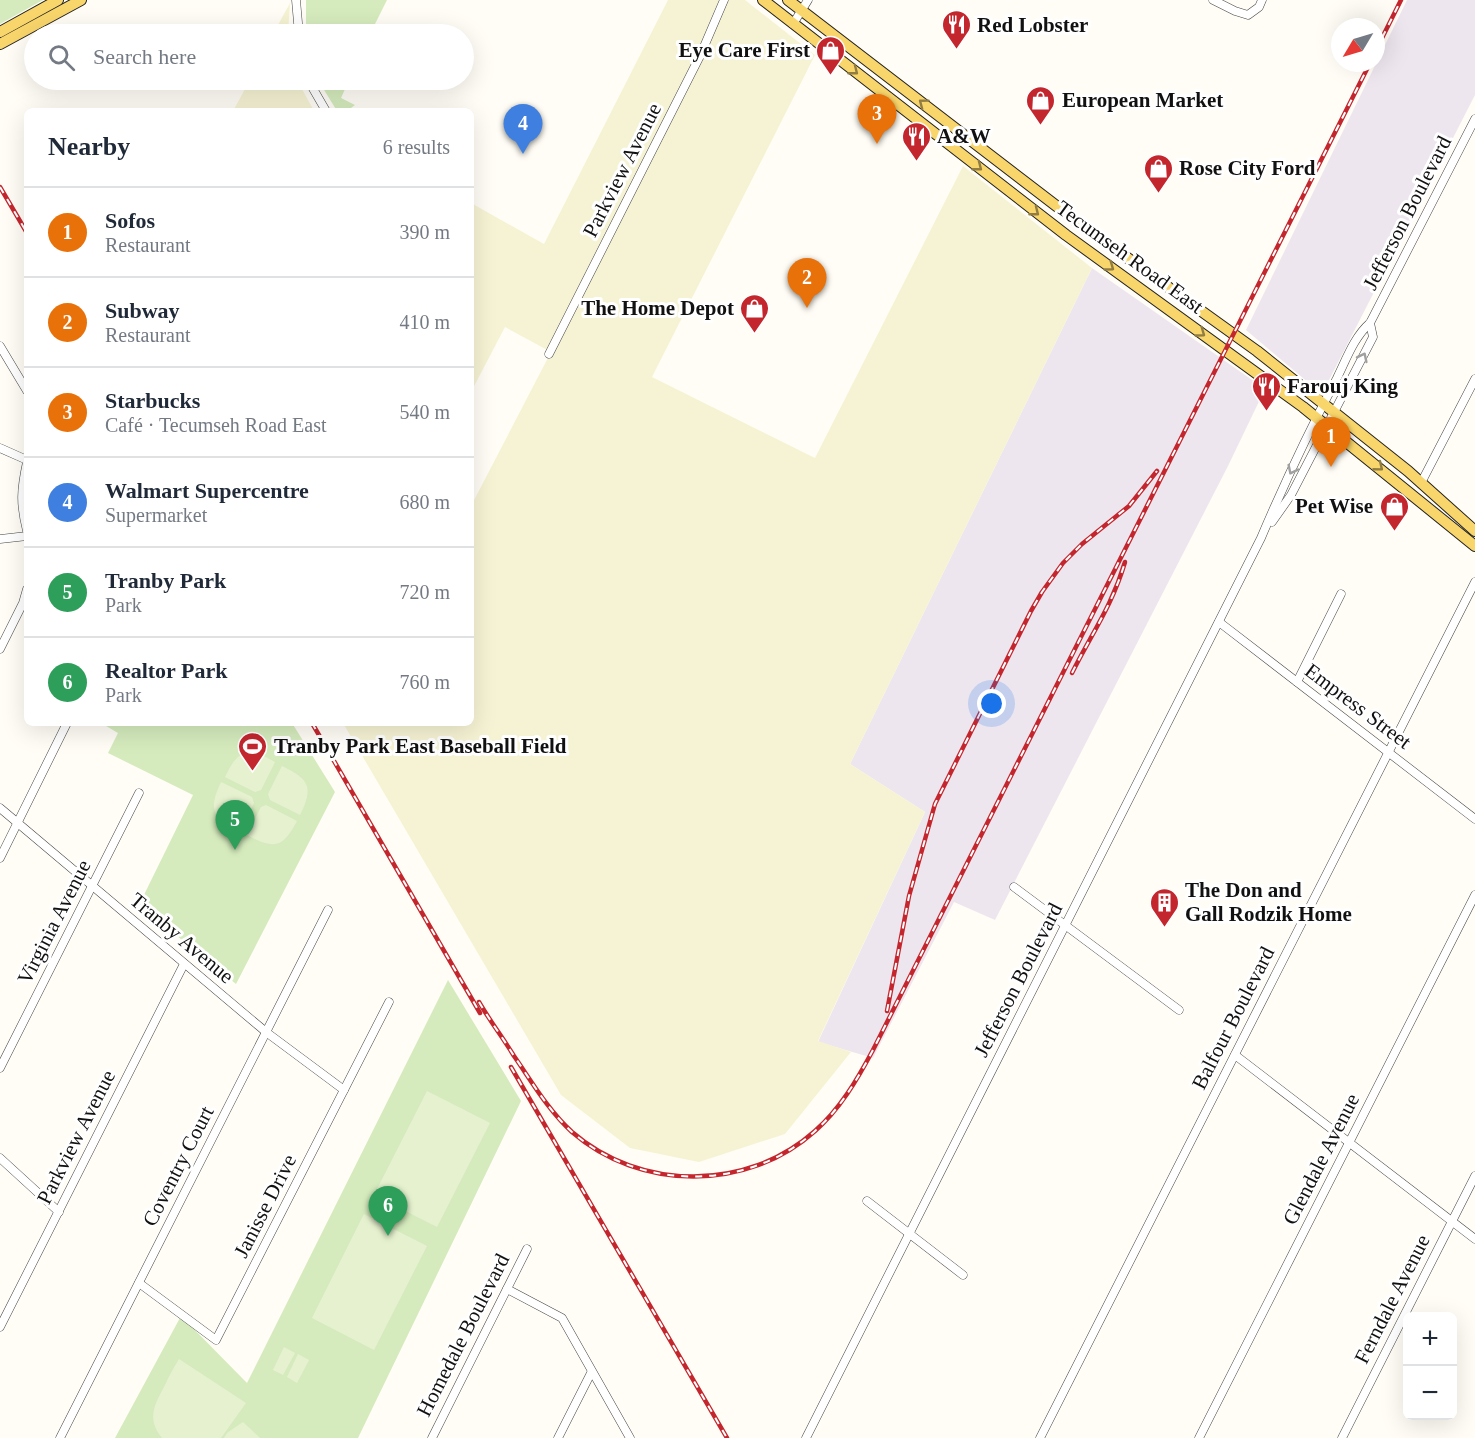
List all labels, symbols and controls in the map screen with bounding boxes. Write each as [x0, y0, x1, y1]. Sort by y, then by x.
restaurant icon: Red Lobster [940, 9, 972, 51]
place label: Red Lobster [977, 13, 1088, 37]
north arrow [1331, 18, 1385, 72]
search box [24, 24, 474, 90]
shop icon: Eye Care First [815, 34, 847, 76]
place label: Eye Care First [679, 38, 810, 62]
icon: search [45, 41, 78, 74]
text: Search here [93, 44, 196, 69]
one-way arrow [848, 64, 859, 75]
shop icon: European Market [1025, 84, 1057, 126]
place label: European Market [1062, 88, 1223, 112]
pin: 3 [858, 94, 896, 144]
street label: Parkview Avenue [578, 99, 666, 241]
one-way arrow [919, 100, 930, 111]
pin: 4 [504, 104, 542, 154]
restaurant icon: A&W [900, 120, 932, 162]
place label: A&W [937, 124, 991, 148]
text: Nearby [48, 132, 130, 161]
street label: Jefferson Boulevard [1358, 132, 1456, 294]
text: 6 results [383, 136, 450, 158]
shop icon: Rose City Ford [1142, 152, 1174, 194]
place label: Rose City Ford [1179, 156, 1316, 180]
one-way arrow [971, 160, 982, 171]
street label: Tecumseh Road East [1052, 196, 1208, 318]
one-way arrow [1029, 204, 1040, 215]
text: Sofos [105, 208, 155, 233]
text: 1 [63, 221, 73, 243]
text: 390 m [399, 221, 450, 243]
text: Restaurant [105, 234, 191, 256]
pin: 2 [788, 258, 826, 308]
one-way arrow [1103, 260, 1114, 271]
shop icon: The Home Depot [739, 292, 771, 334]
place label: The Home Depot [581, 296, 734, 320]
text: Subway [105, 298, 180, 323]
text: 2 [63, 311, 73, 333]
text: 410 m [399, 311, 450, 333]
text: Restaurant [105, 324, 191, 346]
one-way arrow [1194, 326, 1205, 337]
one-way arrow [1355, 352, 1367, 363]
restaurant icon: Farouj King [1250, 370, 1282, 412]
place label: Farouj King [1287, 374, 1399, 398]
text: Starbucks [105, 388, 200, 413]
text: 3 [63, 401, 73, 423]
text: 540 m [399, 401, 450, 423]
text: Café · Tecumseh Road East [105, 414, 327, 436]
pin: 1 [1312, 418, 1350, 467]
one-way arrow [1373, 460, 1384, 471]
one-way arrow [1287, 464, 1299, 475]
text: Walmart Supercentre [105, 478, 309, 503]
shop icon: Pet Wise [1378, 490, 1410, 532]
text: 4 [63, 491, 73, 513]
text: 680 m [399, 491, 450, 513]
place label: Pet Wise [1295, 494, 1373, 518]
text: Supermarket [105, 504, 207, 526]
text: Tranby Park [105, 568, 226, 593]
text: 5 [63, 581, 73, 603]
text: 720 m [399, 581, 450, 603]
text: Park [105, 594, 142, 616]
text: Realtor Park [105, 658, 227, 683]
street label: Empress Street [1300, 658, 1416, 754]
text: 6 [63, 671, 73, 693]
text: 760 m [399, 671, 450, 693]
text: Park [105, 684, 142, 706]
your location [977, 689, 1006, 718]
sports icon: Tranby Park East Baseball Field [237, 730, 269, 772]
place label: Tranby Park East Baseball Field [274, 734, 567, 758]
pin: 5 [216, 800, 254, 850]
street label: Virginia Avenue [12, 856, 96, 988]
place label: The Don and Gall Rodzik Home [1185, 878, 1352, 926]
building icon: The Don and Gall Rodzik Home [1148, 886, 1180, 928]
street label: Tranby Avenue [125, 888, 239, 988]
street label: Jefferson Boulevard [969, 899, 1067, 1061]
street label: Balfour Boulevard [1187, 942, 1280, 1093]
street label: Parkview Avenue [32, 1066, 120, 1208]
street label: Glendale Avenue [1278, 1090, 1364, 1228]
street label: Coventry Court [138, 1102, 219, 1230]
street label: Janisse Drive [229, 1150, 301, 1262]
pin: 6 [368, 1186, 408, 1236]
street label: Ferndale Avenue [1349, 1231, 1435, 1367]
street label: Homedale Boulevard [412, 1249, 515, 1420]
map controls [1403, 1312, 1457, 1420]
button: + [1403, 1312, 1457, 1366]
button: − [1403, 1366, 1457, 1420]

